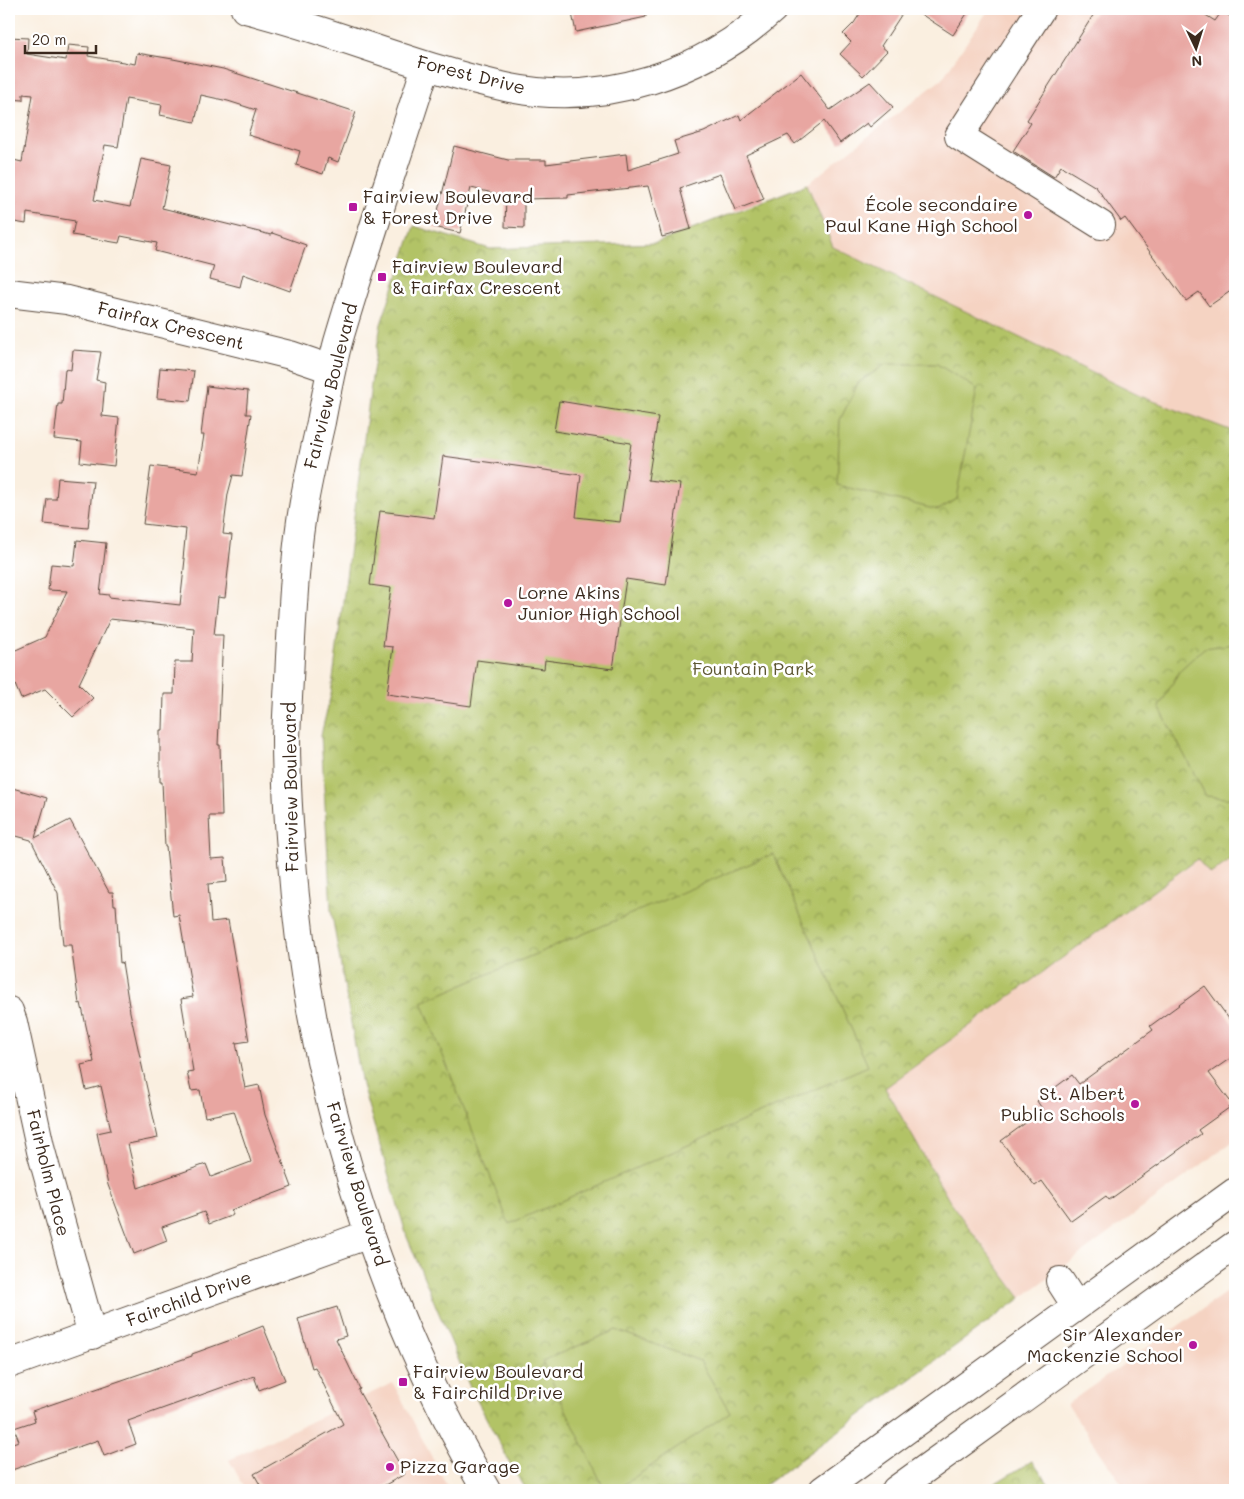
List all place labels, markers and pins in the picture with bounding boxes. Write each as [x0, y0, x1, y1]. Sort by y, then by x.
place label: Fairview Boulevard & Forest Drive [363, 184, 533, 229]
place label: École secondaire Paul Kane High School [825, 192, 1018, 237]
marker: Fairview Boulevard & Forest Drive [347, 201, 359, 213]
marker: École secondaire Paul Kane High School [1022, 209, 1034, 221]
place label: Fairview Boulevard & Fairfax Crescent [392, 254, 562, 299]
marker: Fairview Boulevard & Fairfax Crescent [376, 271, 388, 283]
place label: Lorne Akins Junior High School [518, 580, 680, 625]
marker: Lorne Akins Junior High School [502, 597, 514, 609]
place label: St. Albert Public Schools [1001, 1081, 1125, 1126]
marker: St. Albert Public Schools [1129, 1098, 1141, 1110]
place label: Sir Alexander Mackenzie School [1027, 1322, 1183, 1367]
marker: Sir Alexander Mackenzie School [1187, 1339, 1199, 1351]
place label: Fairview Boulevard & Fairchild Drive [413, 1359, 583, 1404]
marker: Fairview Boulevard & Fairchild Drive [397, 1376, 409, 1388]
place label: Pizza Garage [400, 1454, 520, 1478]
marker: Pizza Garage [384, 1461, 396, 1473]

